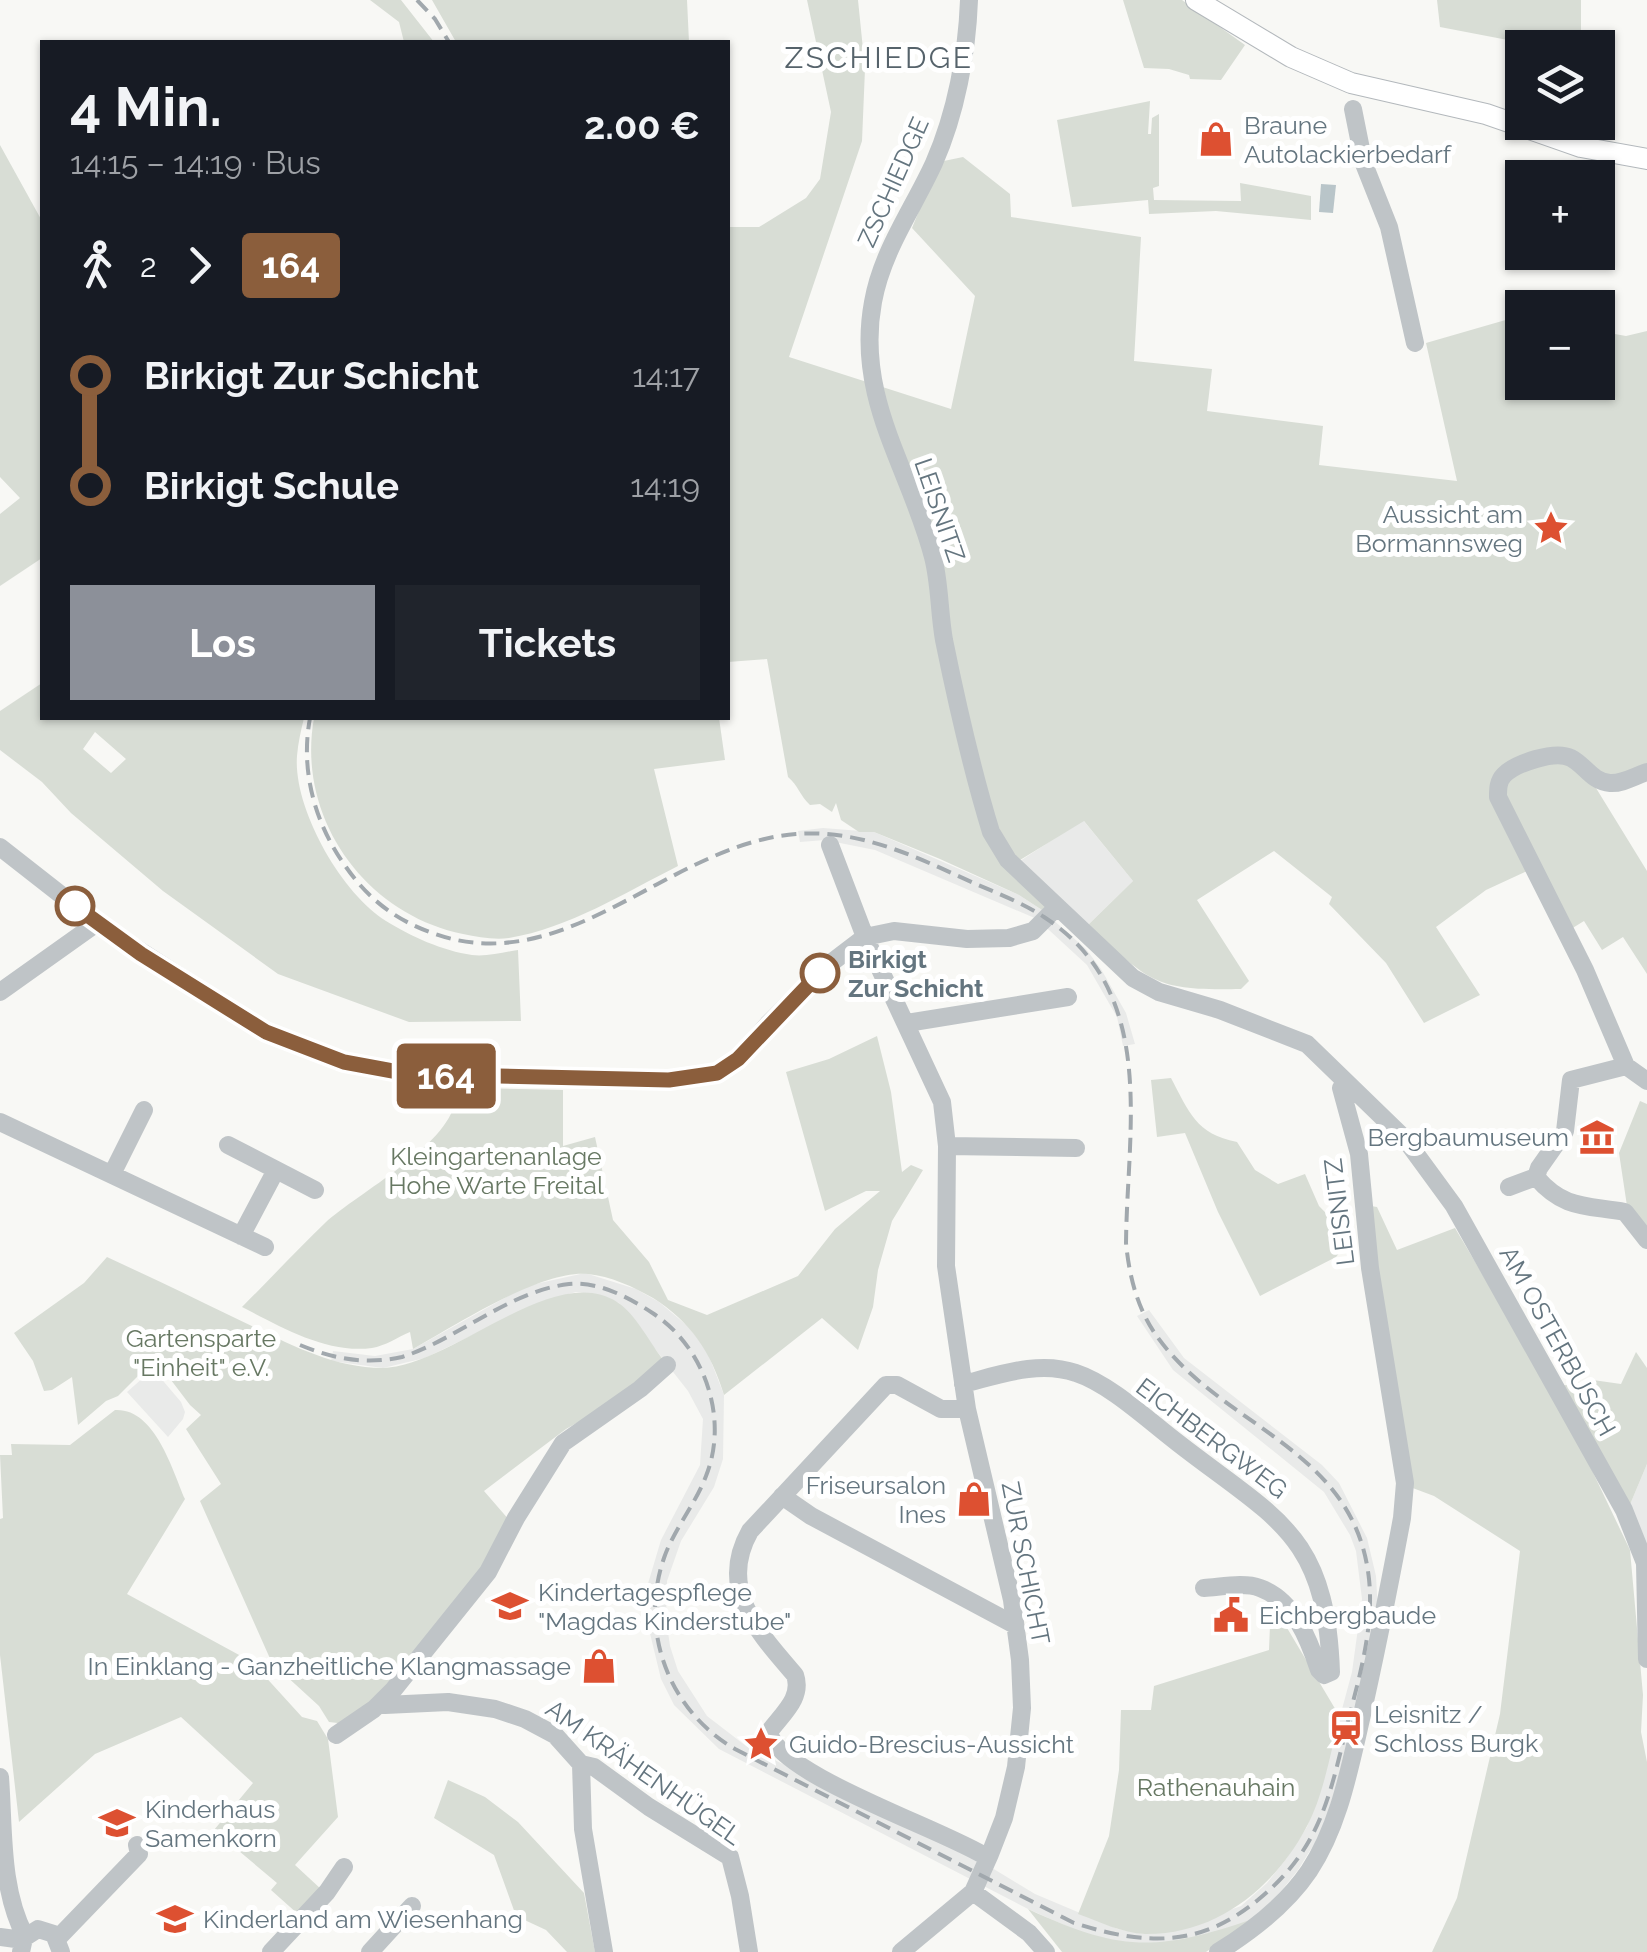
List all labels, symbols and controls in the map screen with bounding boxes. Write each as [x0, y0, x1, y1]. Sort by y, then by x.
map controls [1505, 30, 1615, 400]
button: layers [1505, 30, 1615, 140]
district label: ZSCHIEDGE [784, 40, 974, 75]
text: 4 Min. [70, 74, 222, 139]
text: 2.00 € [584, 103, 700, 148]
place label: Braune Autolackierbedarf [1244, 110, 1453, 169]
street label: ZSCHIEDGE [851, 112, 935, 252]
shop icon: Braune Autolackierbedarf [1197, 120, 1235, 158]
text: 14:15 – 14:19 · Bus [70, 144, 321, 181]
button: + [1505, 160, 1615, 270]
icon: walk [70, 238, 125, 293]
icon: forward [172, 238, 227, 293]
text: 164 [262, 245, 320, 286]
text: 2 [140, 247, 157, 284]
button: − [1505, 290, 1615, 400]
text: Birkigt Zur Schicht [144, 353, 479, 398]
text: 14:17 [632, 357, 700, 394]
street label: LEISNITZ [908, 454, 972, 566]
text: Birkigt Schule [144, 463, 399, 508]
text: 14:19 [630, 467, 700, 504]
place label: Aussicht am Bormannsweg [1355, 499, 1523, 558]
place icon: Aussicht am Bormannsweg [1532, 509, 1570, 547]
button: Los [70, 585, 375, 700]
button: Tickets [395, 585, 700, 700]
unlabelled marker [56, 887, 94, 925]
place label: Birkigt Zur Schicht [848, 944, 984, 1003]
marker: Birkigt Zur Schicht [801, 954, 839, 992]
line badge: 164 [388, 1044, 504, 1108]
text: 164 [417, 1056, 475, 1097]
museum icon: Bergbaumuseum [1578, 1118, 1616, 1156]
place label: Bergbaumuseum [1367, 1122, 1569, 1152]
park label: Kleingartenanlage Hohe Warte Freital [388, 1141, 604, 1200]
street label: LEISNITZ [1318, 1157, 1360, 1267]
street label: AM OSTERBUSCH [1493, 1241, 1623, 1441]
park label: Gartensparte "Einheit" e.V. [126, 1323, 276, 1382]
street label: EICHBERGWEG [1131, 1371, 1293, 1505]
place label: Friseursalon Ines [806, 1470, 946, 1529]
street label: ZUR SCHICHT [996, 1479, 1056, 1647]
shop icon: Friseursalon Ines [955, 1480, 993, 1518]
place label: Kindertagespflege "Magdas Kinderstube" [538, 1577, 791, 1636]
school or university icon: Kindertagespflege "Magdas Kinderstube" [491, 1587, 529, 1625]
public building icon: Eichbergbaude [1212, 1596, 1250, 1634]
place label: Eichbergbaude [1259, 1600, 1436, 1630]
shop icon: In Einklang - Ganzheitliche Klangmassage [580, 1647, 618, 1685]
place label: In Einklang - Ganzheitliche Klangmassage [87, 1651, 571, 1681]
street label: AM KRÄHENHÜGEL [540, 1693, 748, 1851]
place label: Leisnitz / Schloss Burgk [1374, 1699, 1539, 1758]
station icon: Leisnitz / Schloss Burgk [1327, 1709, 1365, 1747]
place icon: Guido-Brescius-Aussicht [742, 1725, 780, 1763]
place label: Guido-Brescius-Aussicht [789, 1729, 1075, 1759]
park label: Rathenauhain [1137, 1772, 1295, 1802]
place label: Kinderhaus Samenkorn [145, 1794, 277, 1853]
school or university icon: Kinderhaus Samenkorn [98, 1804, 136, 1842]
school or university icon: Kinderland am Wiesenhang [156, 1900, 194, 1938]
place label: Kinderland am Wiesenhang [203, 1904, 523, 1934]

